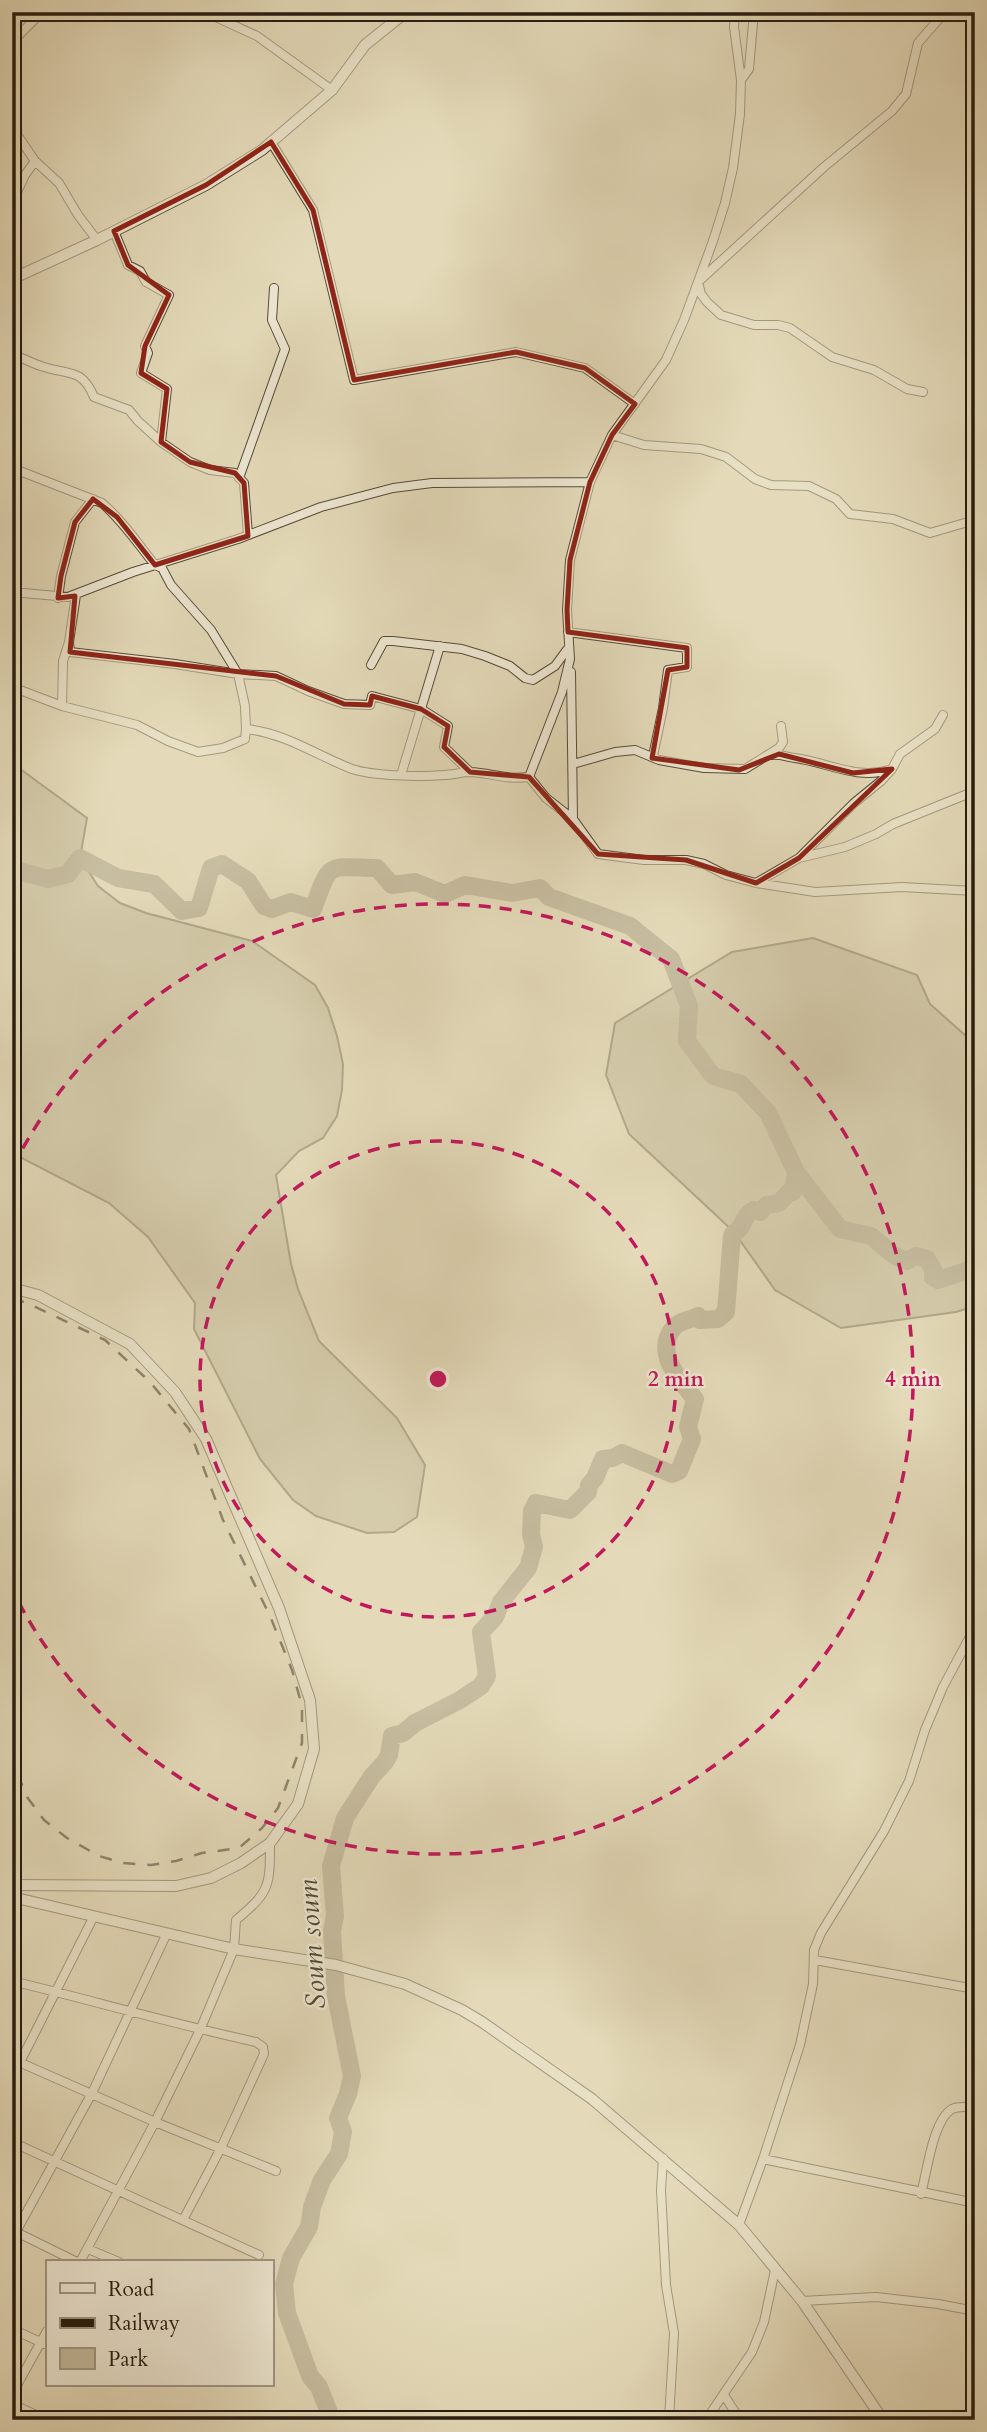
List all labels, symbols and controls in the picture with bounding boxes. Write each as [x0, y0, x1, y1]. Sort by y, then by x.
text: 2 min [648, 1365, 704, 1394]
text: 4 min [885, 1365, 941, 1394]
centre of rings [426, 1367, 450, 1391]
water label: Soum soum [289, 1878, 335, 2010]
legend [46, 2260, 273, 2386]
text: Road [108, 2275, 154, 2304]
text: Railway [108, 2309, 180, 2338]
text: Park [108, 2345, 149, 2374]

